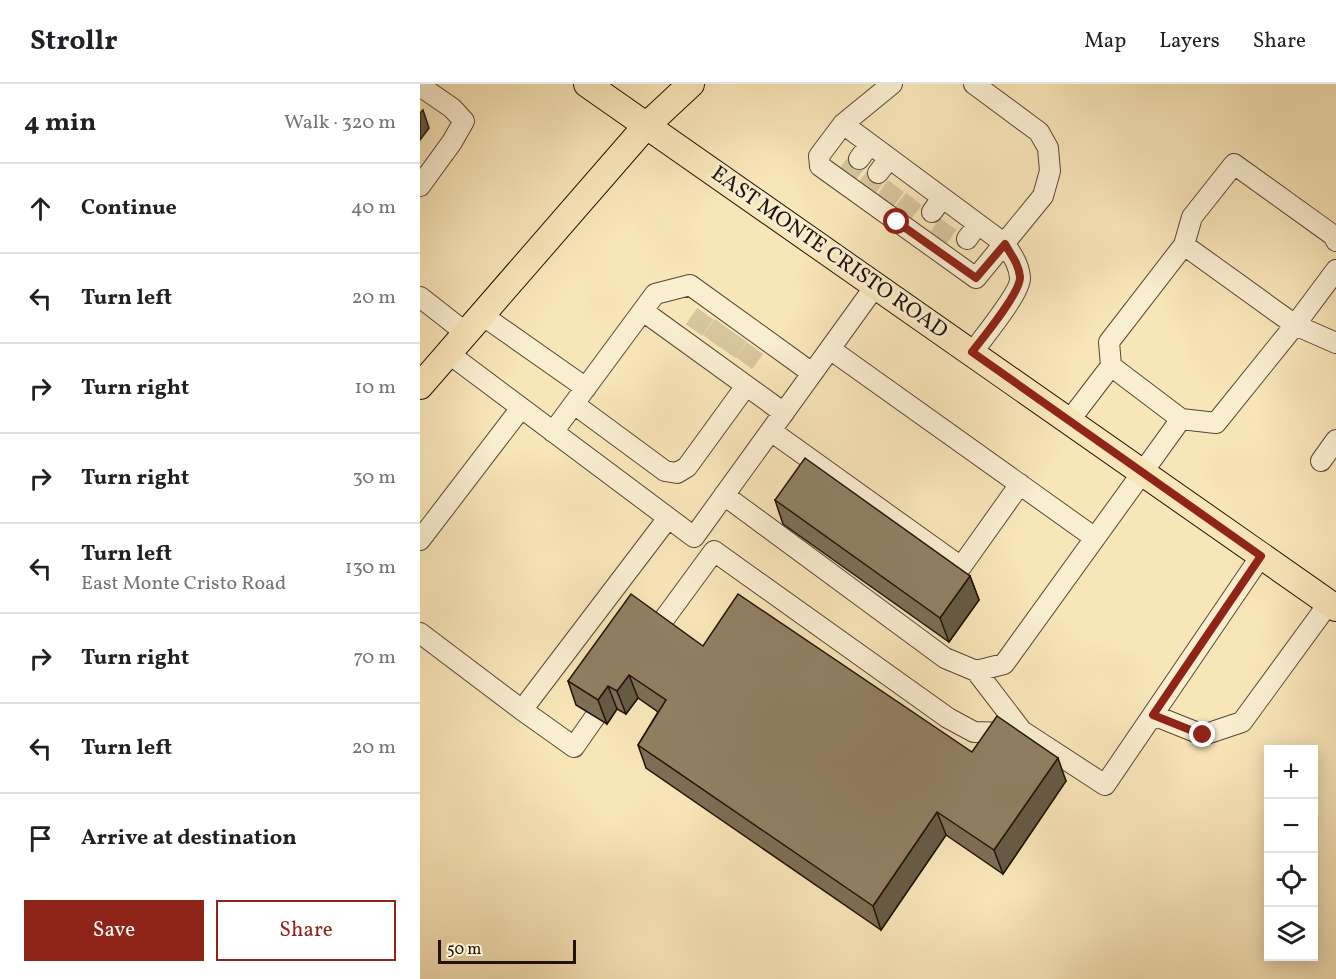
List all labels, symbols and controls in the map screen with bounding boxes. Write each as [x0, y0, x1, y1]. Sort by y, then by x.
text: Strollr [30, 22, 118, 61]
text: Map [1084, 27, 1126, 56]
text: Layers [1159, 27, 1220, 56]
text: Share [1253, 27, 1306, 56]
text: 4 min [24, 105, 96, 141]
text: Walk · 320 m [284, 109, 396, 137]
street label: EAST MONTE CRISTO ROAD [704, 159, 954, 347]
icon: ahead [24, 192, 57, 225]
text: Continue [81, 193, 177, 224]
text: 40 m [351, 194, 396, 222]
route start [883, 208, 909, 234]
icon: left [24, 282, 57, 315]
text: Turn left [81, 283, 172, 314]
text: 20 m [352, 284, 396, 312]
icon: right [24, 372, 57, 405]
text: Turn right [81, 373, 189, 404]
text: 10 m [355, 374, 396, 402]
icon: right [24, 462, 57, 495]
text: Turn right [81, 463, 189, 494]
text: 30 m [352, 464, 396, 492]
text: Turn left [81, 539, 172, 570]
icon: left [24, 552, 57, 585]
text: 130 m [345, 554, 396, 582]
text: East Monte Cristo Road [81, 570, 286, 598]
icon: right [24, 642, 57, 675]
text: Turn right [81, 643, 189, 674]
text: 70 m [353, 644, 396, 672]
route end [1189, 721, 1215, 747]
icon: left [24, 732, 57, 765]
text: Turn left [81, 733, 172, 764]
text: 20 m [352, 734, 396, 762]
map controls [1264, 745, 1318, 961]
button: + [1264, 745, 1318, 799]
button: − [1264, 799, 1318, 853]
icon: arrive [24, 822, 57, 855]
text: Arrive at destination [81, 823, 297, 854]
button: locate [1264, 853, 1318, 907]
button: Save [24, 900, 204, 961]
button: Share [216, 900, 396, 961]
button: layers [1264, 907, 1318, 961]
scale bar [438, 937, 576, 964]
text: 50 m [447, 939, 481, 961]

